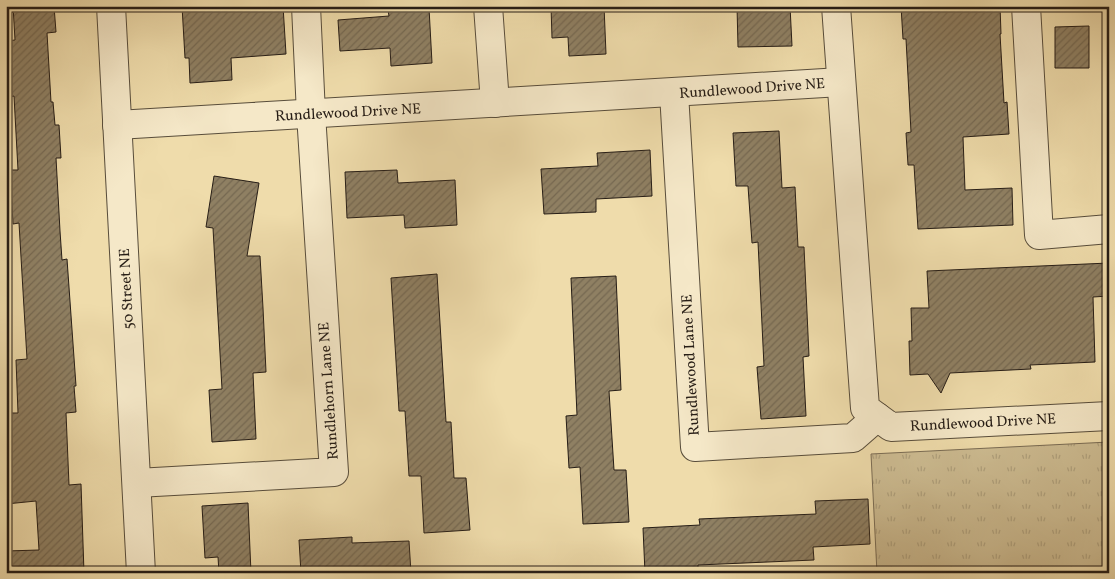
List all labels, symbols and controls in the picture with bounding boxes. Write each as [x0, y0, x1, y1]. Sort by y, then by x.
street label: Rundlewood Drive NE [678, 74, 826, 105]
street label: Rundlewood Drive NE [275, 99, 422, 128]
street label: 50 Street NE [115, 248, 140, 330]
street label: Rundlewood Lane NE [677, 294, 706, 436]
street label: Rundlehorn Lane NE [314, 321, 345, 460]
street label: Rundlewood Drive NE [910, 409, 1057, 438]

